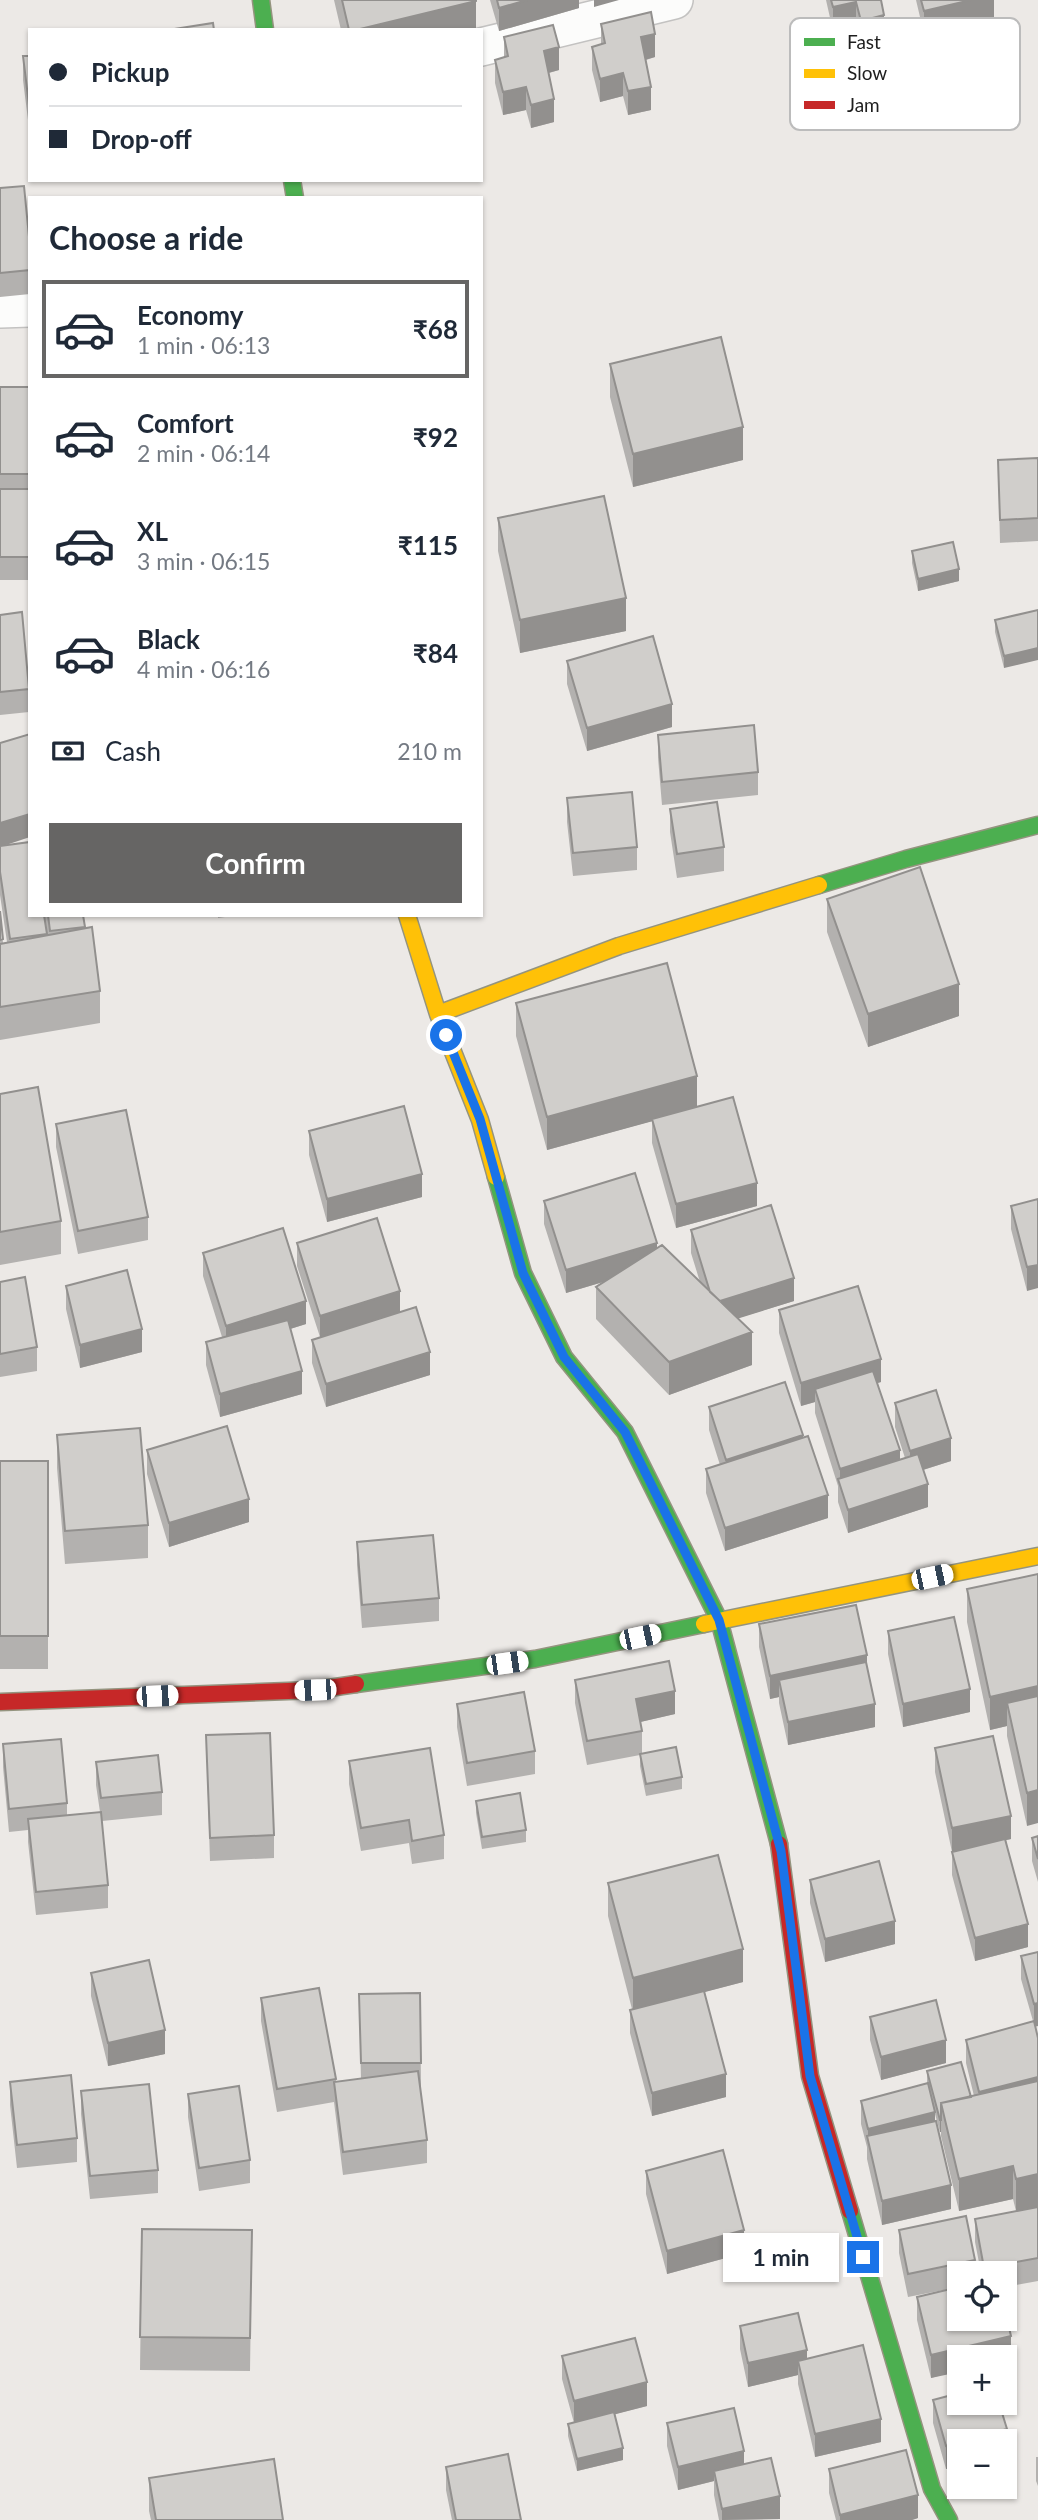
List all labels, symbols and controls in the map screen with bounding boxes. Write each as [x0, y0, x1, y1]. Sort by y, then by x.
legend [790, 18, 1020, 130]
text: Fast [847, 30, 881, 53]
text: Pickup [91, 56, 170, 88]
text: Slow [847, 61, 887, 84]
text: Jam [847, 93, 880, 116]
text: Drop-off [91, 123, 192, 155]
text: Choose a ride [49, 218, 243, 257]
icon: car [53, 298, 116, 361]
text: Economy [137, 299, 243, 331]
text: ₹68 [413, 313, 458, 345]
text: 1 min · 06:13 [137, 331, 270, 359]
icon: car [53, 406, 116, 469]
text: Comfort [137, 407, 234, 439]
text: ₹92 [413, 421, 458, 453]
text: 2 min · 06:14 [137, 439, 270, 467]
icon: car [53, 514, 116, 577]
text: XL [137, 515, 168, 547]
text: ₹115 [398, 529, 458, 561]
text: 3 min · 06:15 [137, 547, 270, 575]
icon: car [53, 622, 116, 685]
text: Black [137, 623, 200, 655]
text: ₹84 [413, 637, 458, 669]
text: 4 min · 06:16 [137, 655, 270, 683]
icon: cash [49, 732, 87, 770]
text: Cash [105, 735, 161, 767]
text: 210 m [397, 737, 462, 765]
button: Confirm [49, 823, 462, 903]
route start [430, 1019, 462, 1051]
car [910, 1562, 955, 1592]
car [618, 1622, 663, 1652]
car [485, 1650, 530, 1676]
car [294, 1679, 337, 1701]
car [136, 1685, 179, 1707]
callout: 1 min [723, 2232, 838, 2282]
route end [847, 2241, 879, 2273]
text: 1 min [752, 2243, 810, 2271]
map controls [947, 2261, 1017, 2499]
button: locate [947, 2261, 1017, 2331]
button: + [947, 2345, 1017, 2415]
button: − [947, 2429, 1017, 2499]

